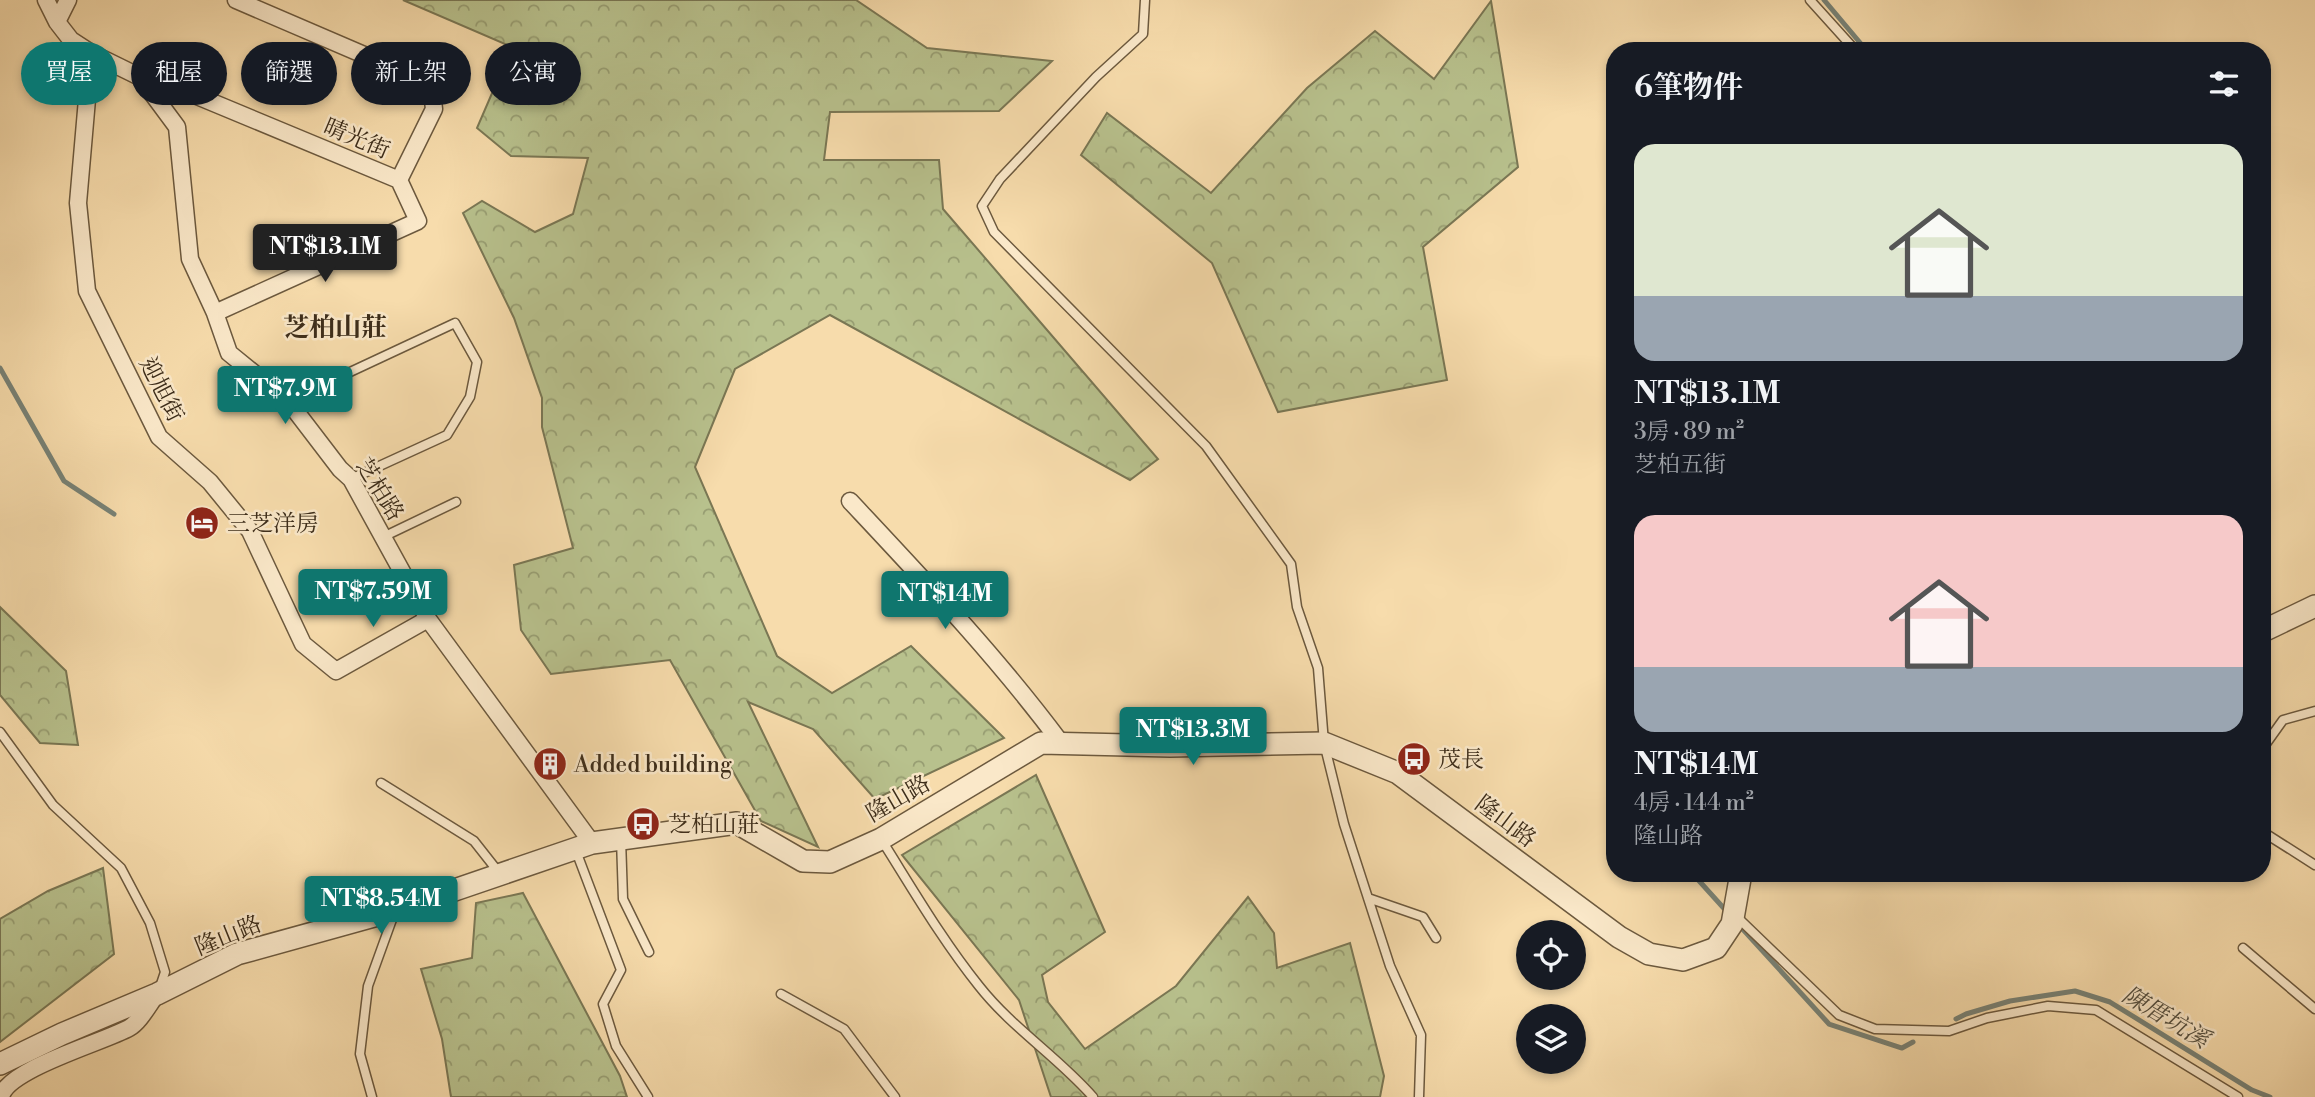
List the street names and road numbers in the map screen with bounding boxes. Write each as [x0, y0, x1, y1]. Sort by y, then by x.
street label: 晴光街 [319, 113, 394, 165]
street label: 迎旭街 [133, 352, 189, 427]
street label: 芝柏路 [349, 453, 409, 526]
street label: 隆山路 [862, 769, 935, 828]
street label: 隆山路 [1469, 790, 1541, 854]
street label: 隆山路 [191, 910, 266, 962]

